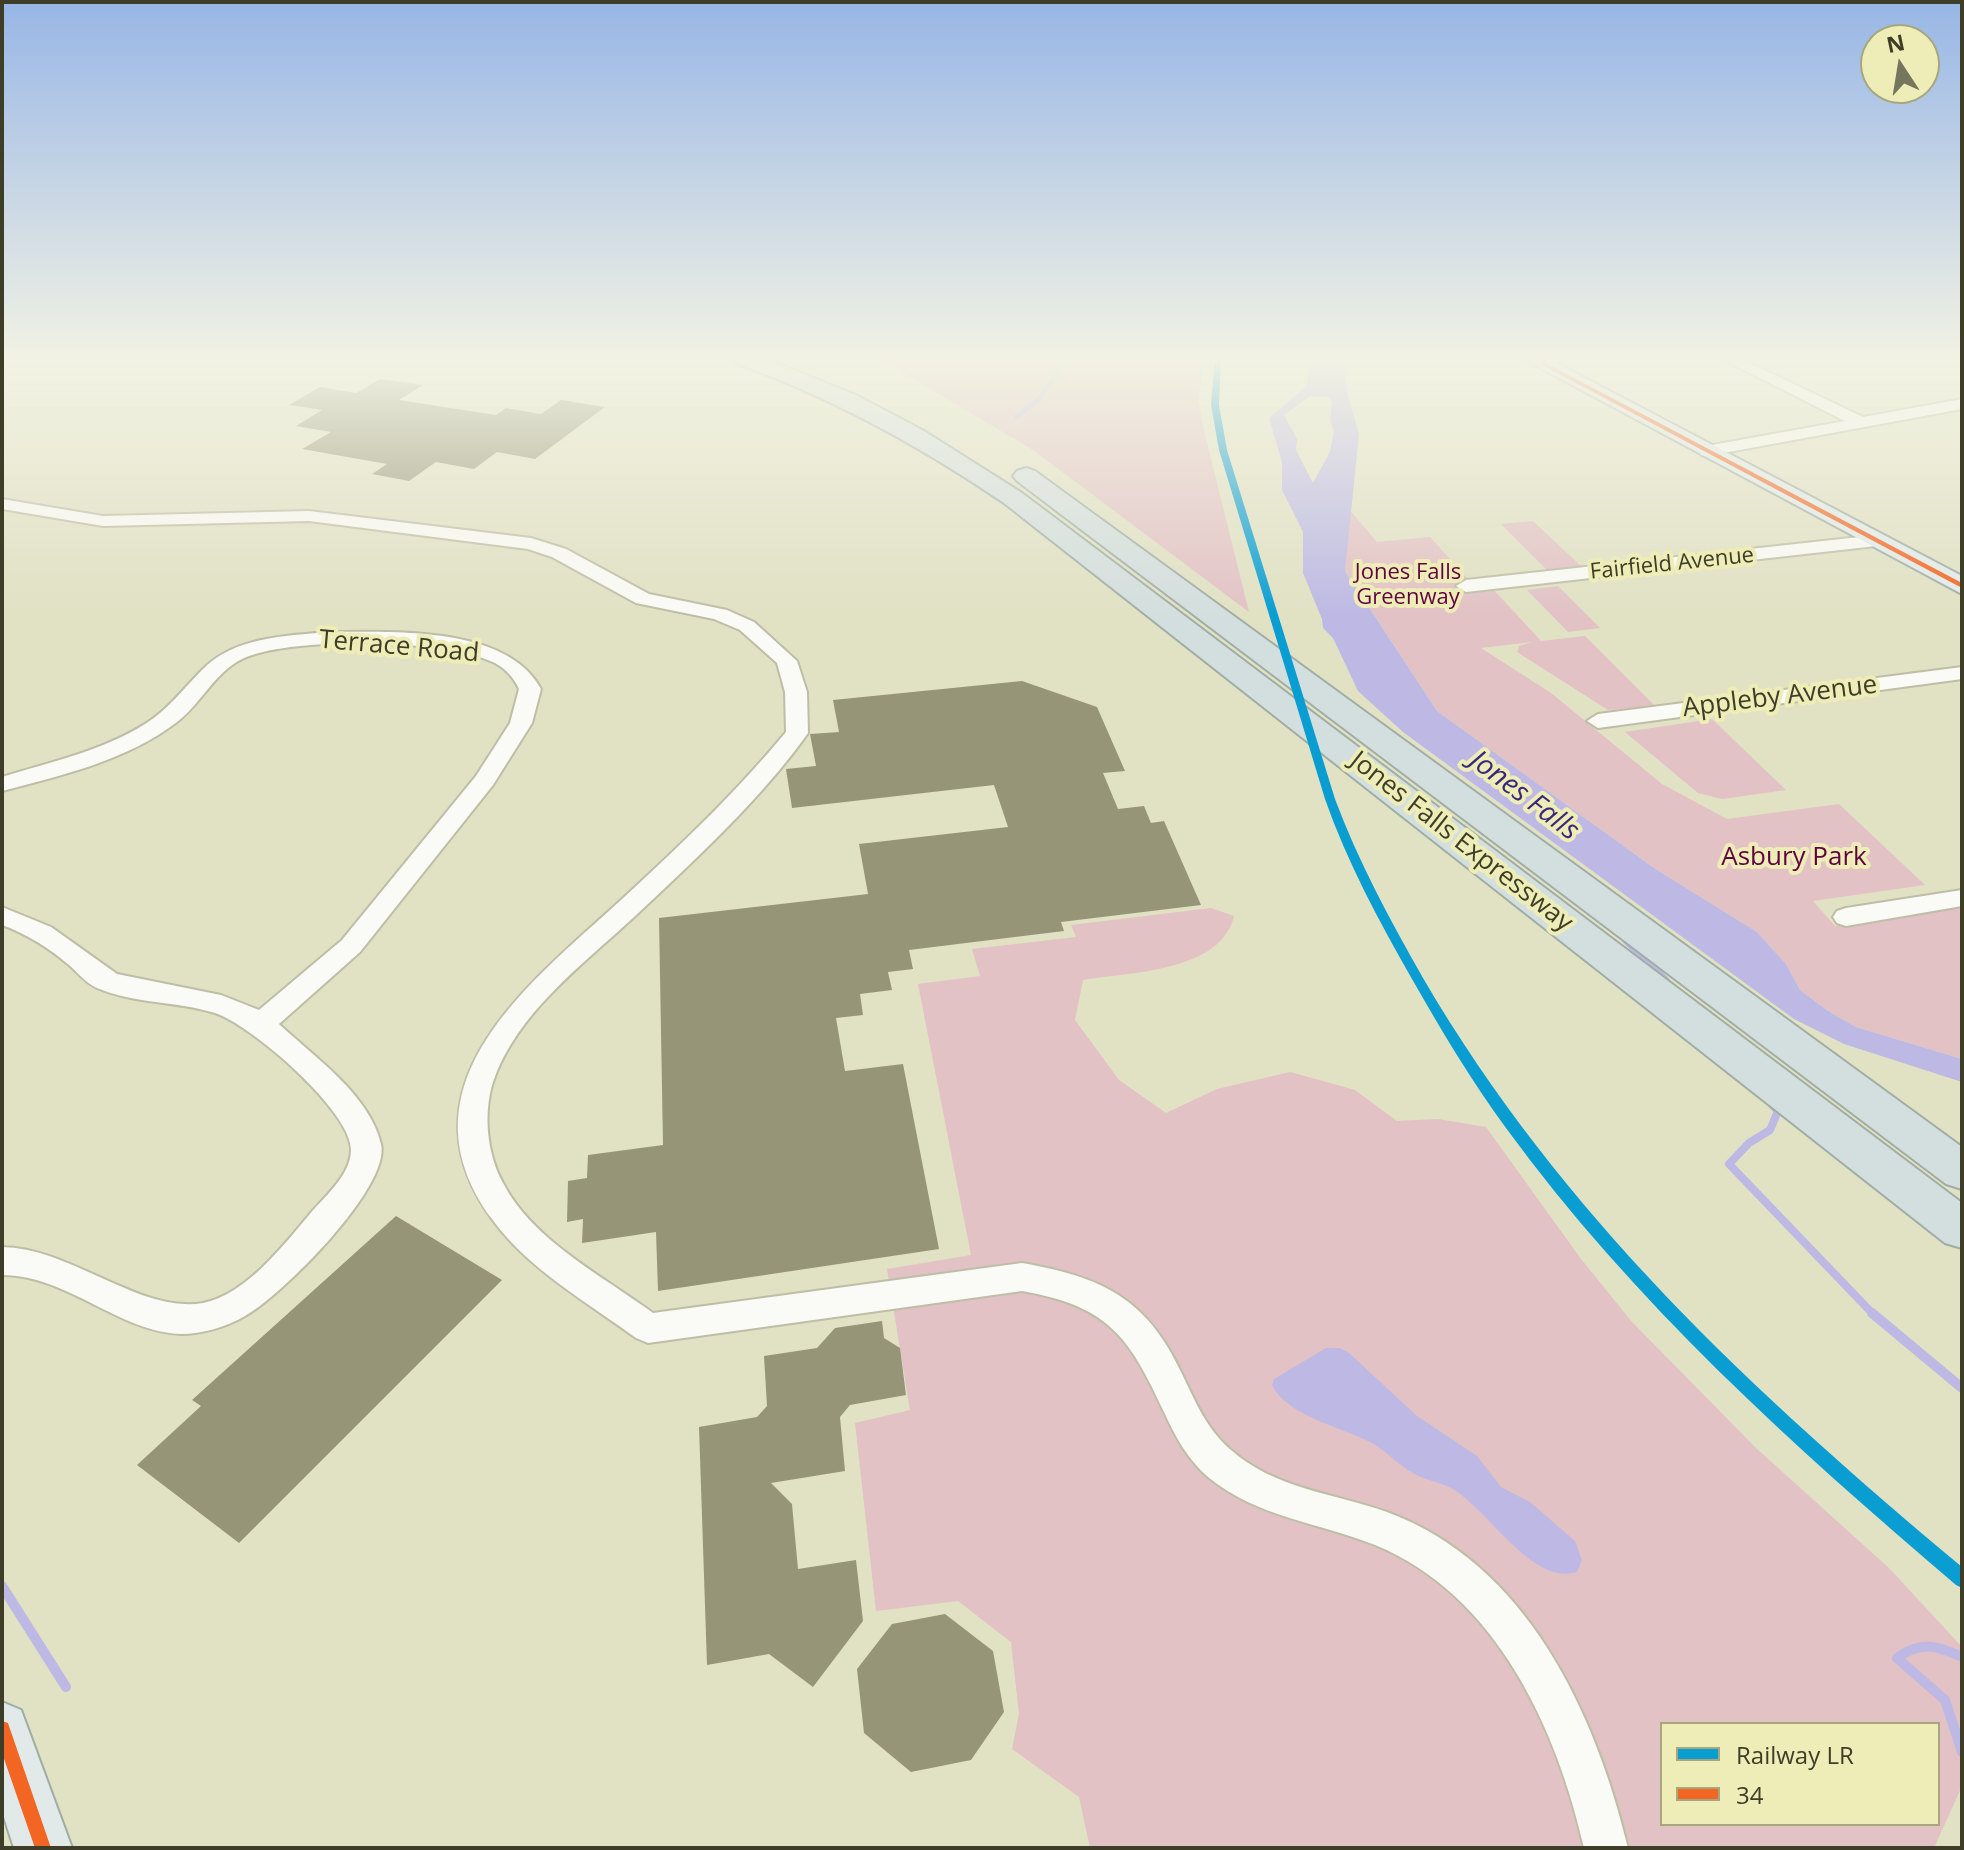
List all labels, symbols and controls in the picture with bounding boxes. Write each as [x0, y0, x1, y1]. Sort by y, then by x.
north arrow [1860, 24, 1940, 104]
text: N [1884, 26, 1907, 59]
street label: Fairfield Avenue [1589, 542, 1755, 586]
park label: Jones Falls Greenway [1355, 560, 1461, 612]
street label: Terrace Road [318, 624, 480, 670]
street label: Appleby Avenue [1681, 670, 1879, 724]
water label: Jones Falls [1463, 744, 1585, 848]
street label: Jones Falls Expressway [1343, 745, 1579, 939]
park label: Asbury Park [1721, 842, 1867, 874]
legend [1660, 1722, 1940, 1826]
text: Railway LR [1736, 1738, 1854, 1771]
text: 34 [1736, 1778, 1763, 1811]

